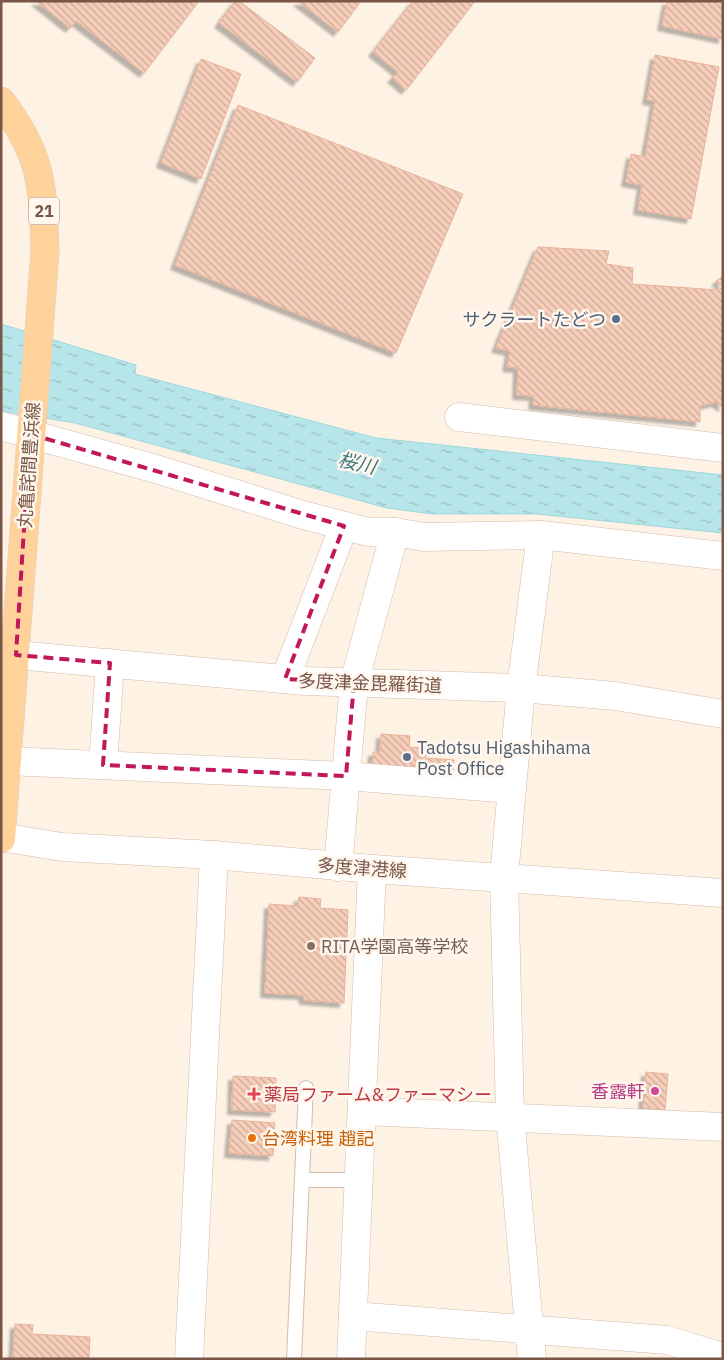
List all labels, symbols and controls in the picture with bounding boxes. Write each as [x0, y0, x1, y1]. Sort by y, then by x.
road number: 21 [29, 198, 59, 225]
place label: サクラートたどつ [463, 308, 606, 331]
marker: サクラートたどつ [610, 313, 622, 325]
street label: 丸亀詫間豊浜線 [13, 401, 45, 529]
water label: 桜川 [336, 447, 380, 479]
street label: 多度津金毘羅街道 [298, 669, 442, 697]
place label: Tadotsu Higashihama Post Office [417, 736, 591, 780]
marker: Tadotsu Higashihama Post Office [401, 751, 413, 763]
street label: 多度津港線 [316, 853, 408, 883]
place label: RITA学園高等学校 [321, 935, 468, 958]
marker: RITA学園高等学校 [305, 940, 317, 952]
place label: 香露軒 [591, 1080, 645, 1103]
place label: 薬局ファーム&ファーマシー [264, 1083, 492, 1106]
marker: 香露軒 [649, 1085, 661, 1097]
marker: 薬局ファーム&ファーマシー [248, 1088, 260, 1100]
place label: 台湾料理 趙記 [262, 1127, 374, 1150]
marker: 台湾料理 趙記 [246, 1132, 258, 1144]

